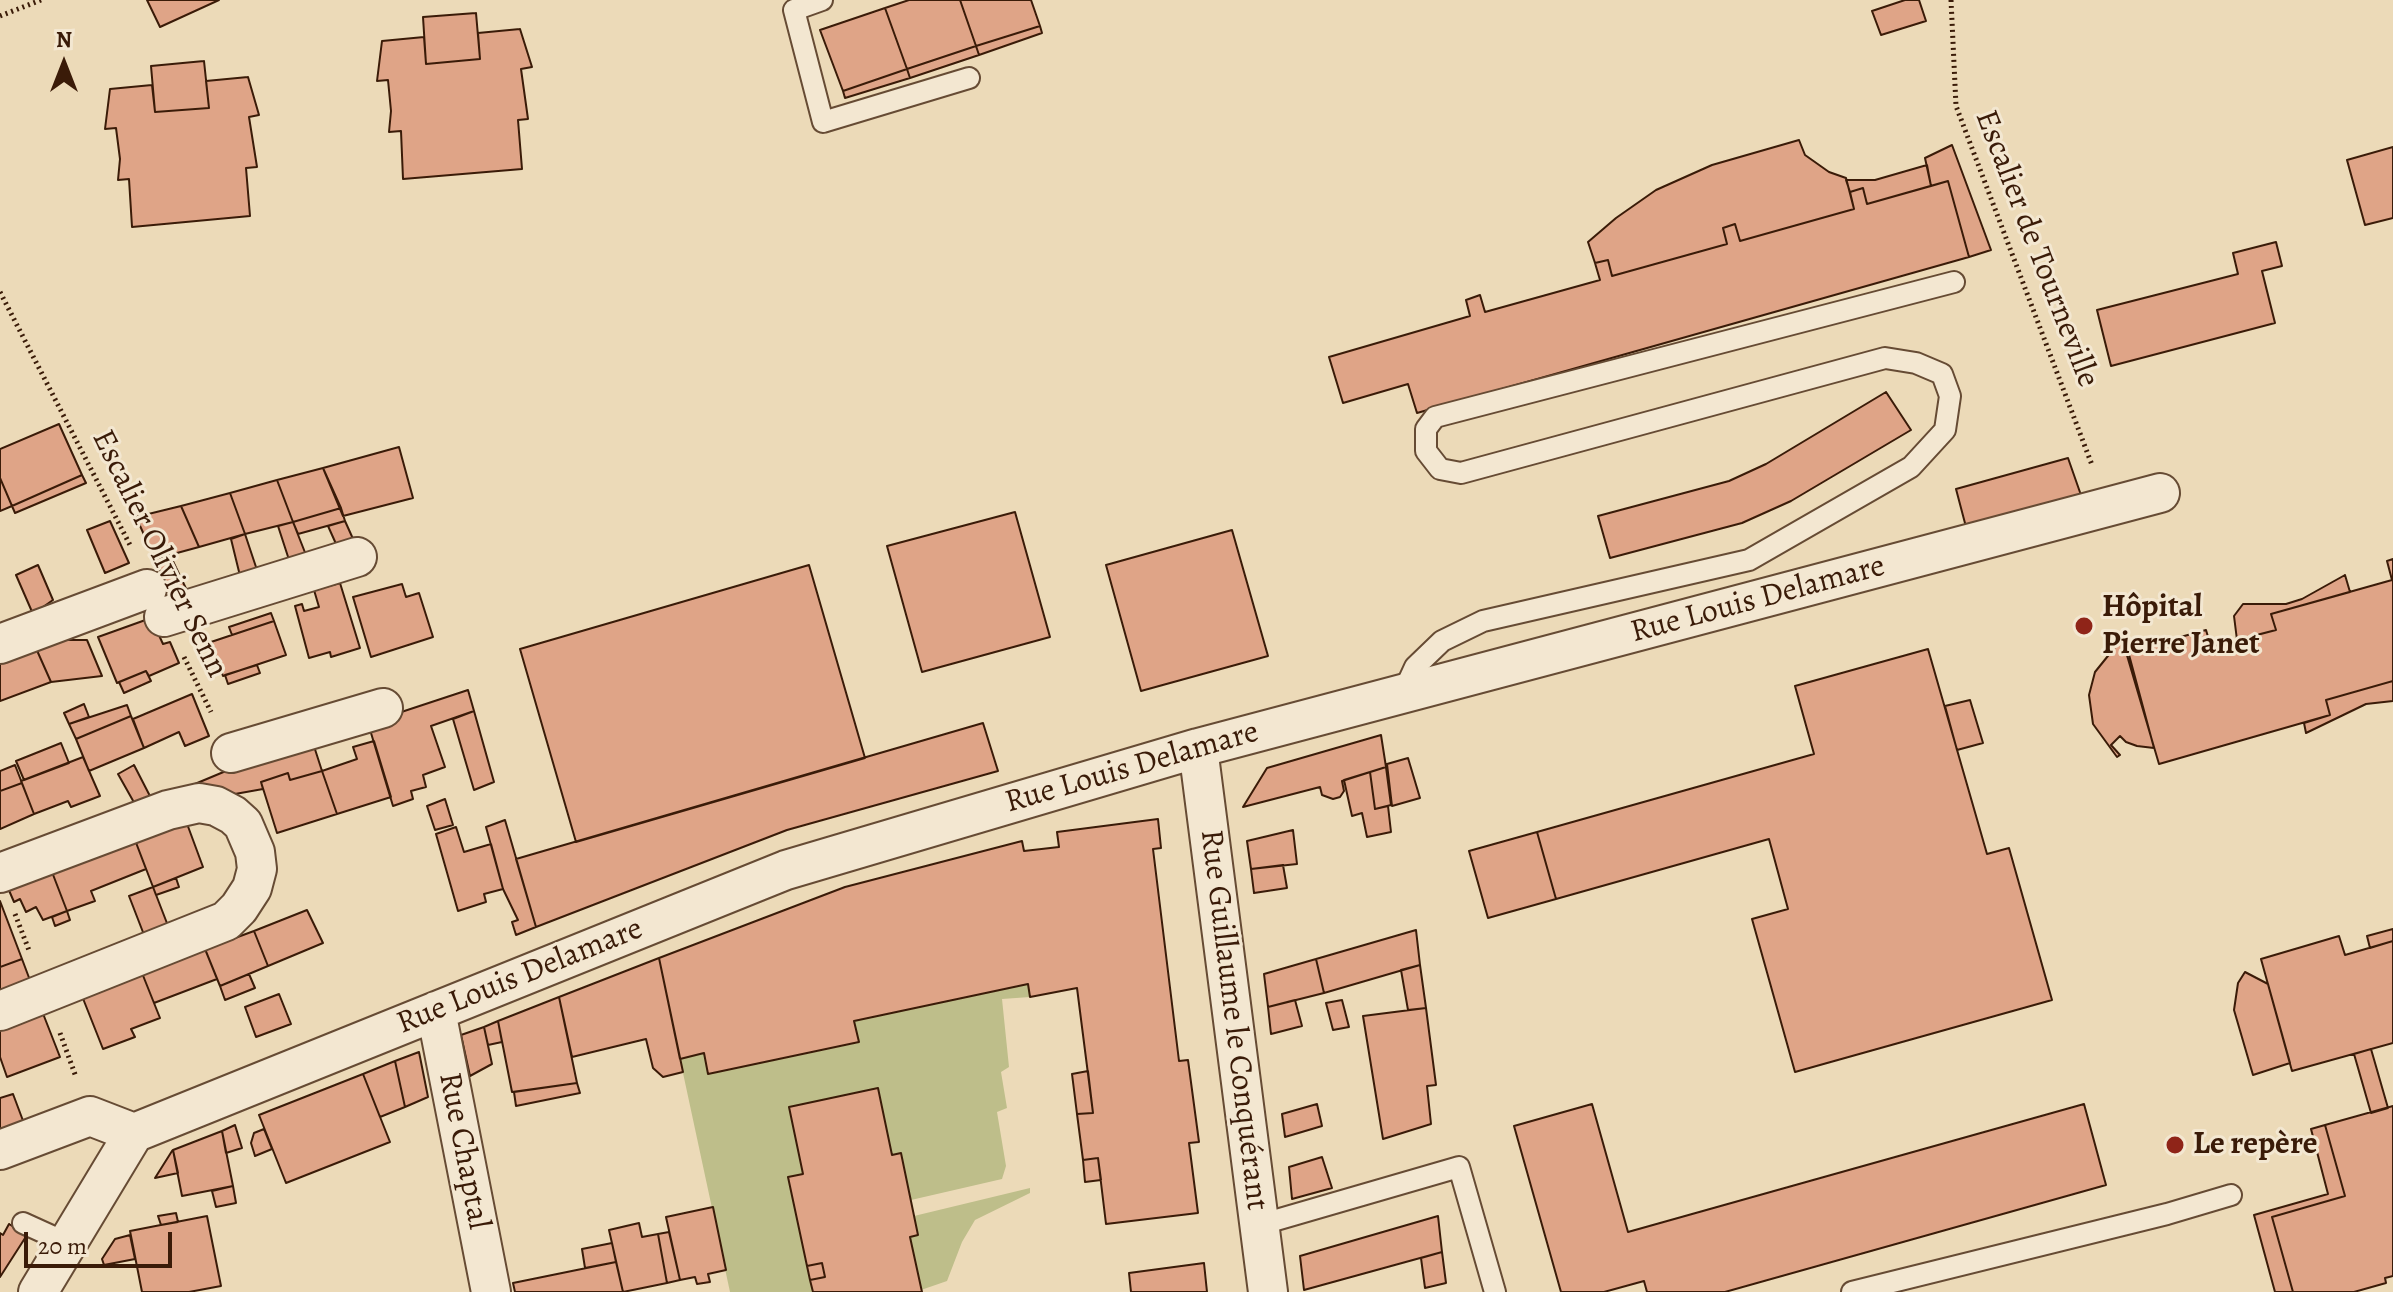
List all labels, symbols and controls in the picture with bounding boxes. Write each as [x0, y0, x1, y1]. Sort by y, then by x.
north arrow [24, 24, 104, 104]
text: N [56, 25, 72, 55]
street label: Escalier de Tourneville [1965, 105, 2107, 393]
street label: Escalier Olivier Senn [82, 424, 236, 684]
street label: Rue Louis Delamare [1627, 548, 1889, 652]
place label: Hôpital Pierre Janet [2102, 589, 2260, 664]
marker: Hôpital Pierre Janet [2073, 615, 2095, 637]
street label: Rue Louis Delamare [1001, 713, 1263, 823]
street label: Rue Guillaume le Conquérant [1191, 827, 1275, 1213]
street label: Rue Louis Delamare [392, 910, 648, 1044]
street label: Rue Chaptal [429, 1069, 497, 1233]
place label: Le repère [2193, 1126, 2318, 1164]
marker: Le repère [2164, 1134, 2186, 1156]
scale bar [28, 1216, 176, 1266]
text: 20 m [38, 1230, 87, 1262]

